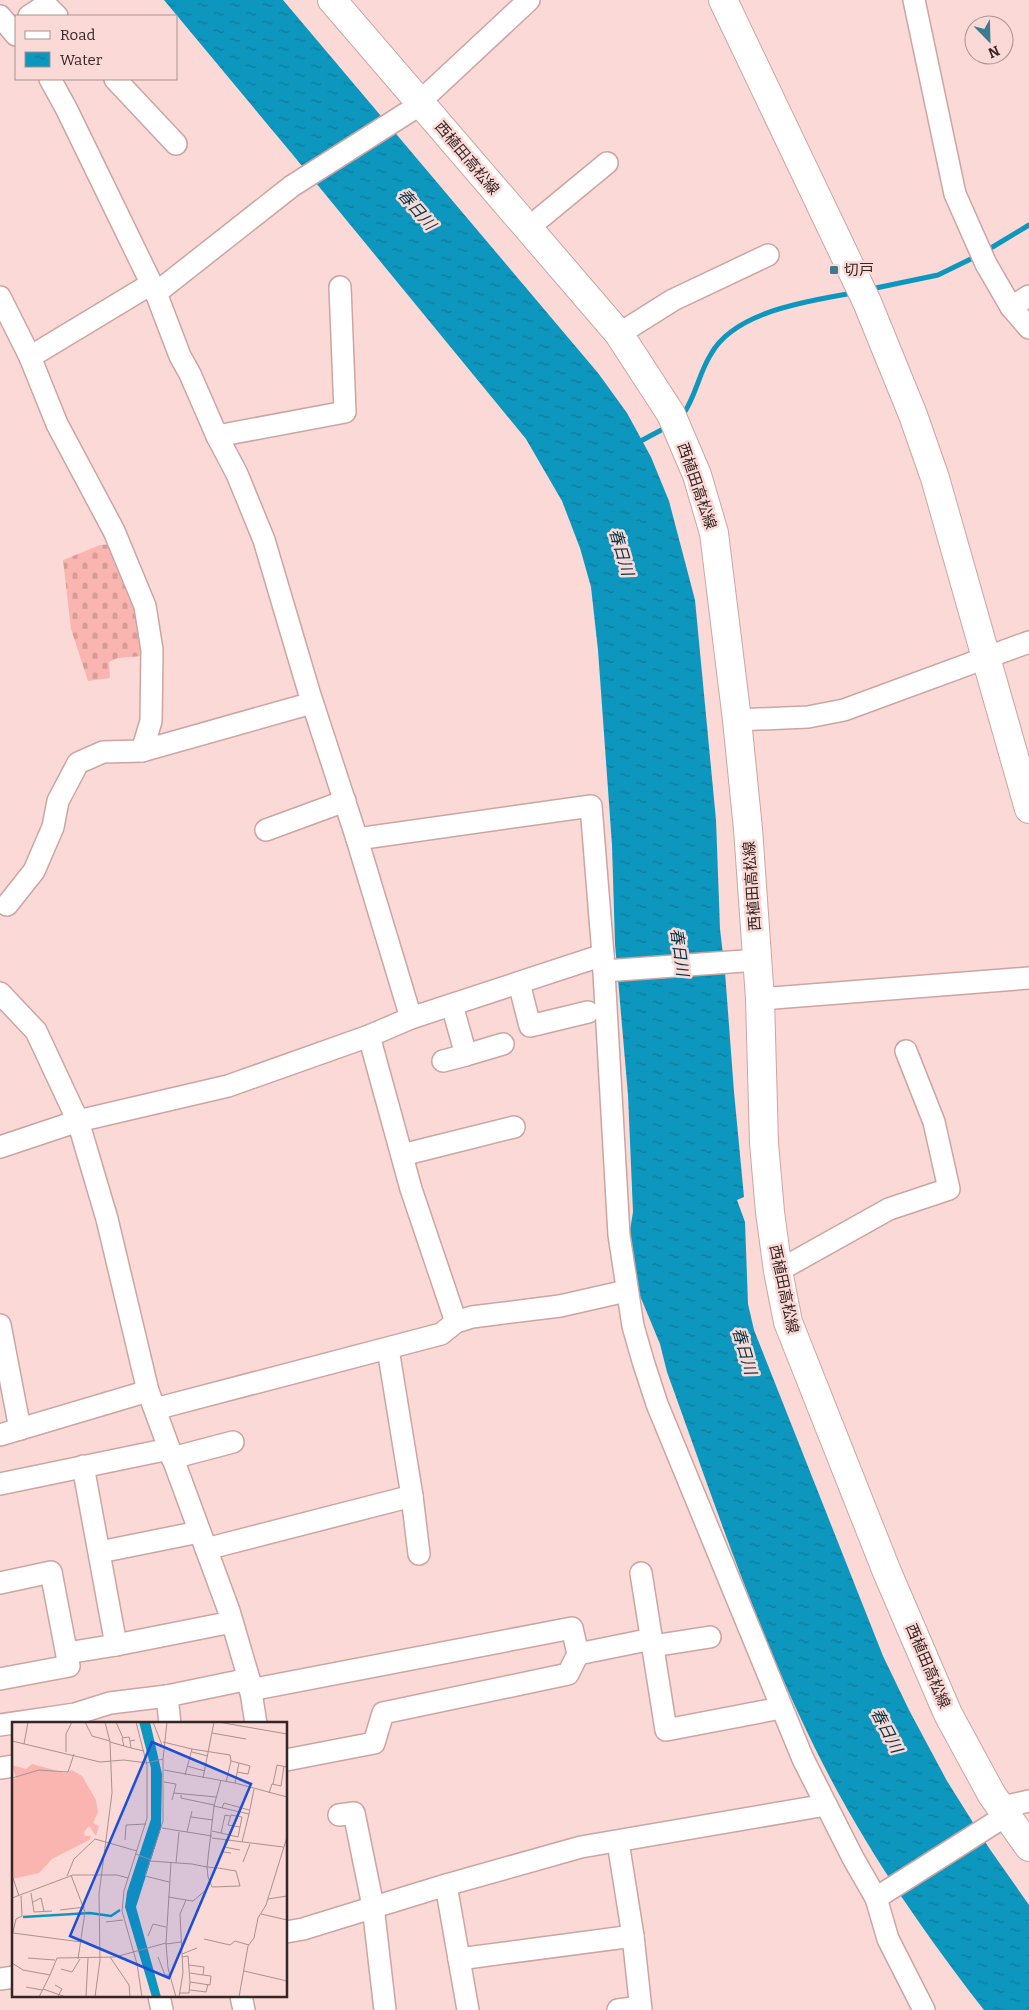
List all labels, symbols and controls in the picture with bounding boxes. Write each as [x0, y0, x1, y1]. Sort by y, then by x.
legend [15, 15, 178, 80]
north arrow [964, 15, 1014, 65]
text: Road [60, 26, 95, 44]
text: N [985, 42, 1002, 62]
text: Water [60, 51, 103, 69]
street label: 西植田高松線 [431, 118, 503, 198]
water label: 春日川 [394, 185, 441, 235]
place label: 切戸 [844, 261, 874, 279]
marker: 切戸 [828, 264, 840, 276]
street label: 西植田高松線 [674, 441, 720, 531]
water label: 春日川 [606, 526, 638, 580]
street label: 西植田高松線 [740, 840, 764, 932]
water label: 春日川 [667, 927, 693, 979]
street label: 西植田高松線 [766, 1243, 802, 1335]
water label: 春日川 [729, 1325, 761, 1379]
street label: 西植田高松線 [902, 1621, 954, 1711]
water label: 春日川 [867, 1705, 907, 1758]
inset map [12, 1722, 288, 1998]

